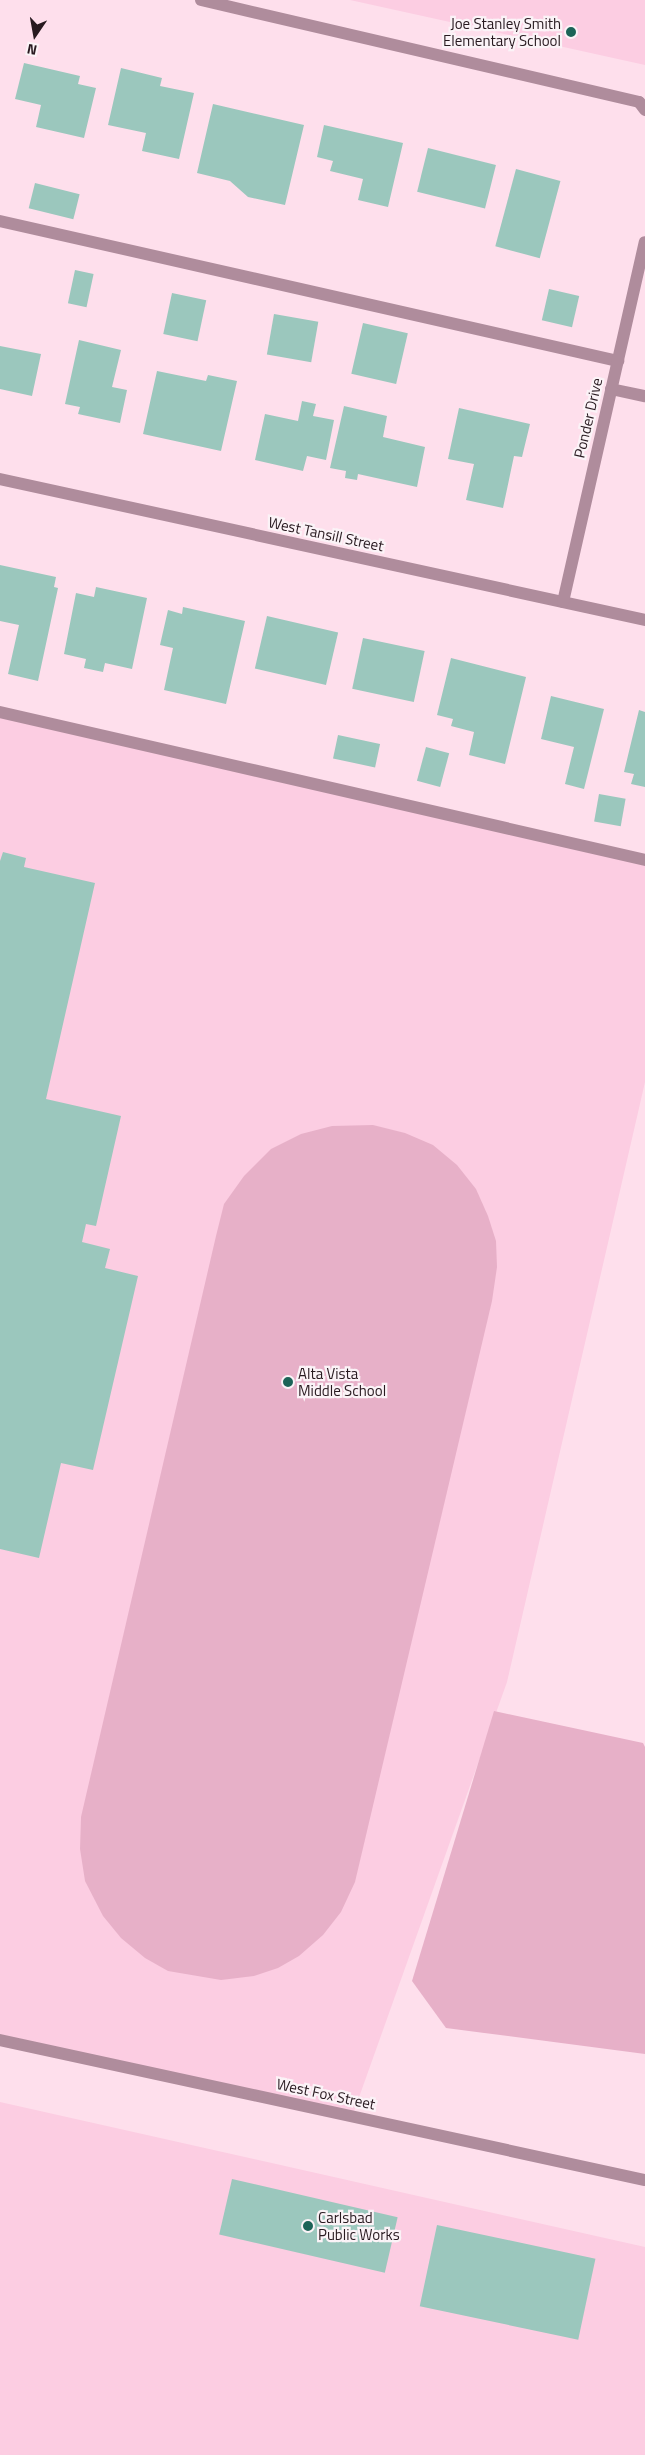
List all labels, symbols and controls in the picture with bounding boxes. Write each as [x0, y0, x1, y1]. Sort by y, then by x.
north arrow [10, 10, 60, 60]
place label: Joe Stanley Smith Elementary School [443, 14, 561, 49]
marker: Joe Stanley Smith Elementary School [565, 26, 577, 38]
text: N [25, 39, 39, 61]
street label: Ponder Drive [570, 376, 606, 460]
street label: West Tansill Street [267, 513, 385, 555]
place label: Alta Vista Middle School [298, 1364, 386, 1399]
marker: Alta Vista Middle School [282, 1376, 294, 1388]
street label: West Fox Street [275, 2075, 377, 2113]
place label: Carlsbad Public Works [318, 2208, 400, 2243]
marker: Carlsbad Public Works [302, 2220, 314, 2232]

